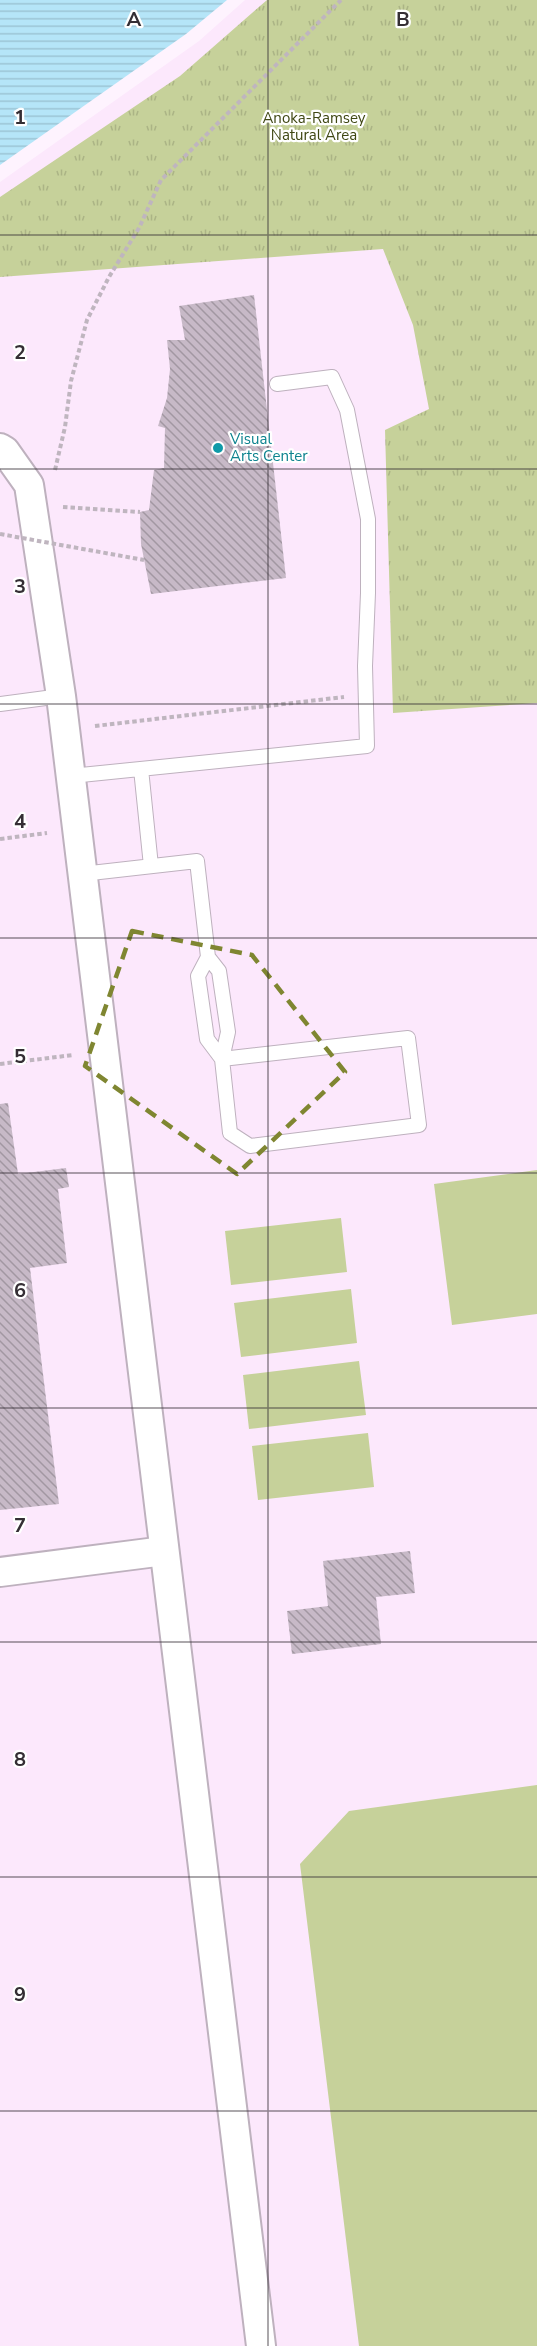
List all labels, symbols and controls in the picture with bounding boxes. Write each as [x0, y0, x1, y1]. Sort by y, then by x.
text: A [127, 6, 142, 33]
text: B [396, 6, 410, 33]
text: 1 [14, 104, 26, 131]
park label: Anoka-Ramsey Natural Area [262, 108, 366, 145]
text: 2 [14, 339, 26, 366]
place label: Visual Arts Center [229, 429, 308, 466]
marker: Visual Arts Center [211, 441, 225, 455]
text: 3 [14, 573, 26, 600]
text: 4 [14, 808, 26, 835]
text: 5 [14, 1043, 26, 1070]
text: 6 [14, 1277, 26, 1304]
text: 7 [14, 1512, 26, 1539]
text: 8 [14, 1746, 26, 1773]
text: 9 [14, 1981, 26, 2008]

